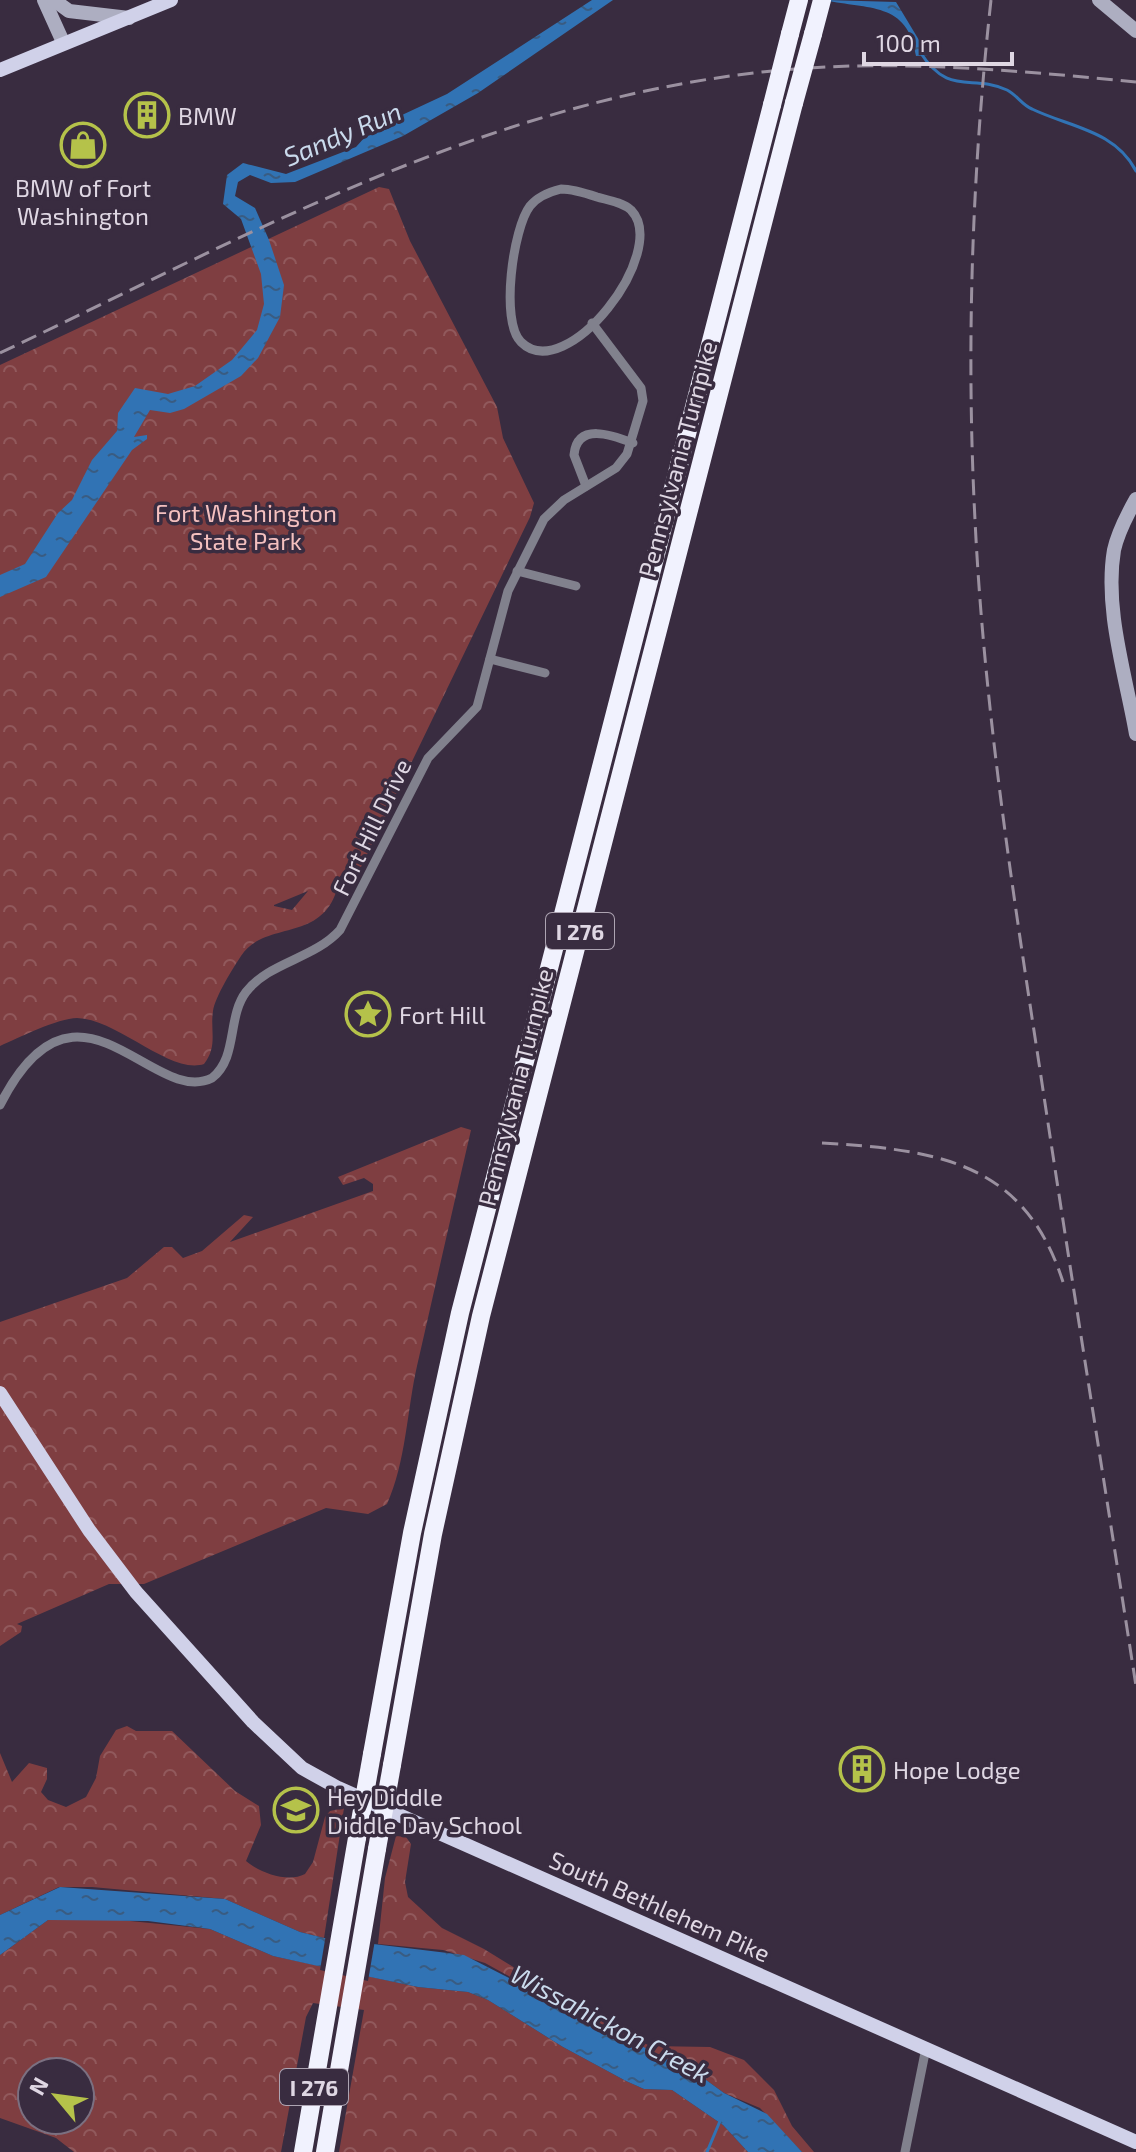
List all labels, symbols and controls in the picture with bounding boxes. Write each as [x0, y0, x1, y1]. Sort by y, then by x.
scale bar [864, 16, 1012, 66]
text: 100 m [876, 28, 941, 57]
building icon: BMW [123, 91, 171, 139]
water label: Sandy Run [278, 94, 406, 173]
place label: BMW [178, 101, 237, 130]
shop icon: BMW of Fort Washington [59, 121, 107, 169]
place label: BMW of Fort Washington [15, 173, 151, 230]
street label: Pennsylvania Turnpike [631, 338, 723, 580]
park label: Fort Washington State Park [155, 498, 337, 555]
street label: Fort Hill Drive [325, 754, 417, 900]
road number: I 276 [546, 913, 614, 949]
street label: Pennsylvania Turnpike [471, 965, 559, 1209]
place icon: Fort Hill [344, 990, 392, 1038]
place label: Fort Hill [399, 1000, 486, 1029]
building icon: Hope Lodge [838, 1745, 886, 1793]
place label: Hope Lodge [893, 1755, 1021, 1784]
place label: Hey Diddle Diddle Day School [327, 1782, 522, 1839]
school or university icon: Hey Diddle Diddle Day School [272, 1786, 320, 1834]
street label: South Bethlehem Pike [545, 1844, 775, 1968]
water label: Wissahickon Creek [506, 1957, 716, 2089]
north arrow [16, 2056, 96, 2136]
road number: I 276 [280, 2069, 348, 2105]
text: N [22, 2073, 53, 2099]

